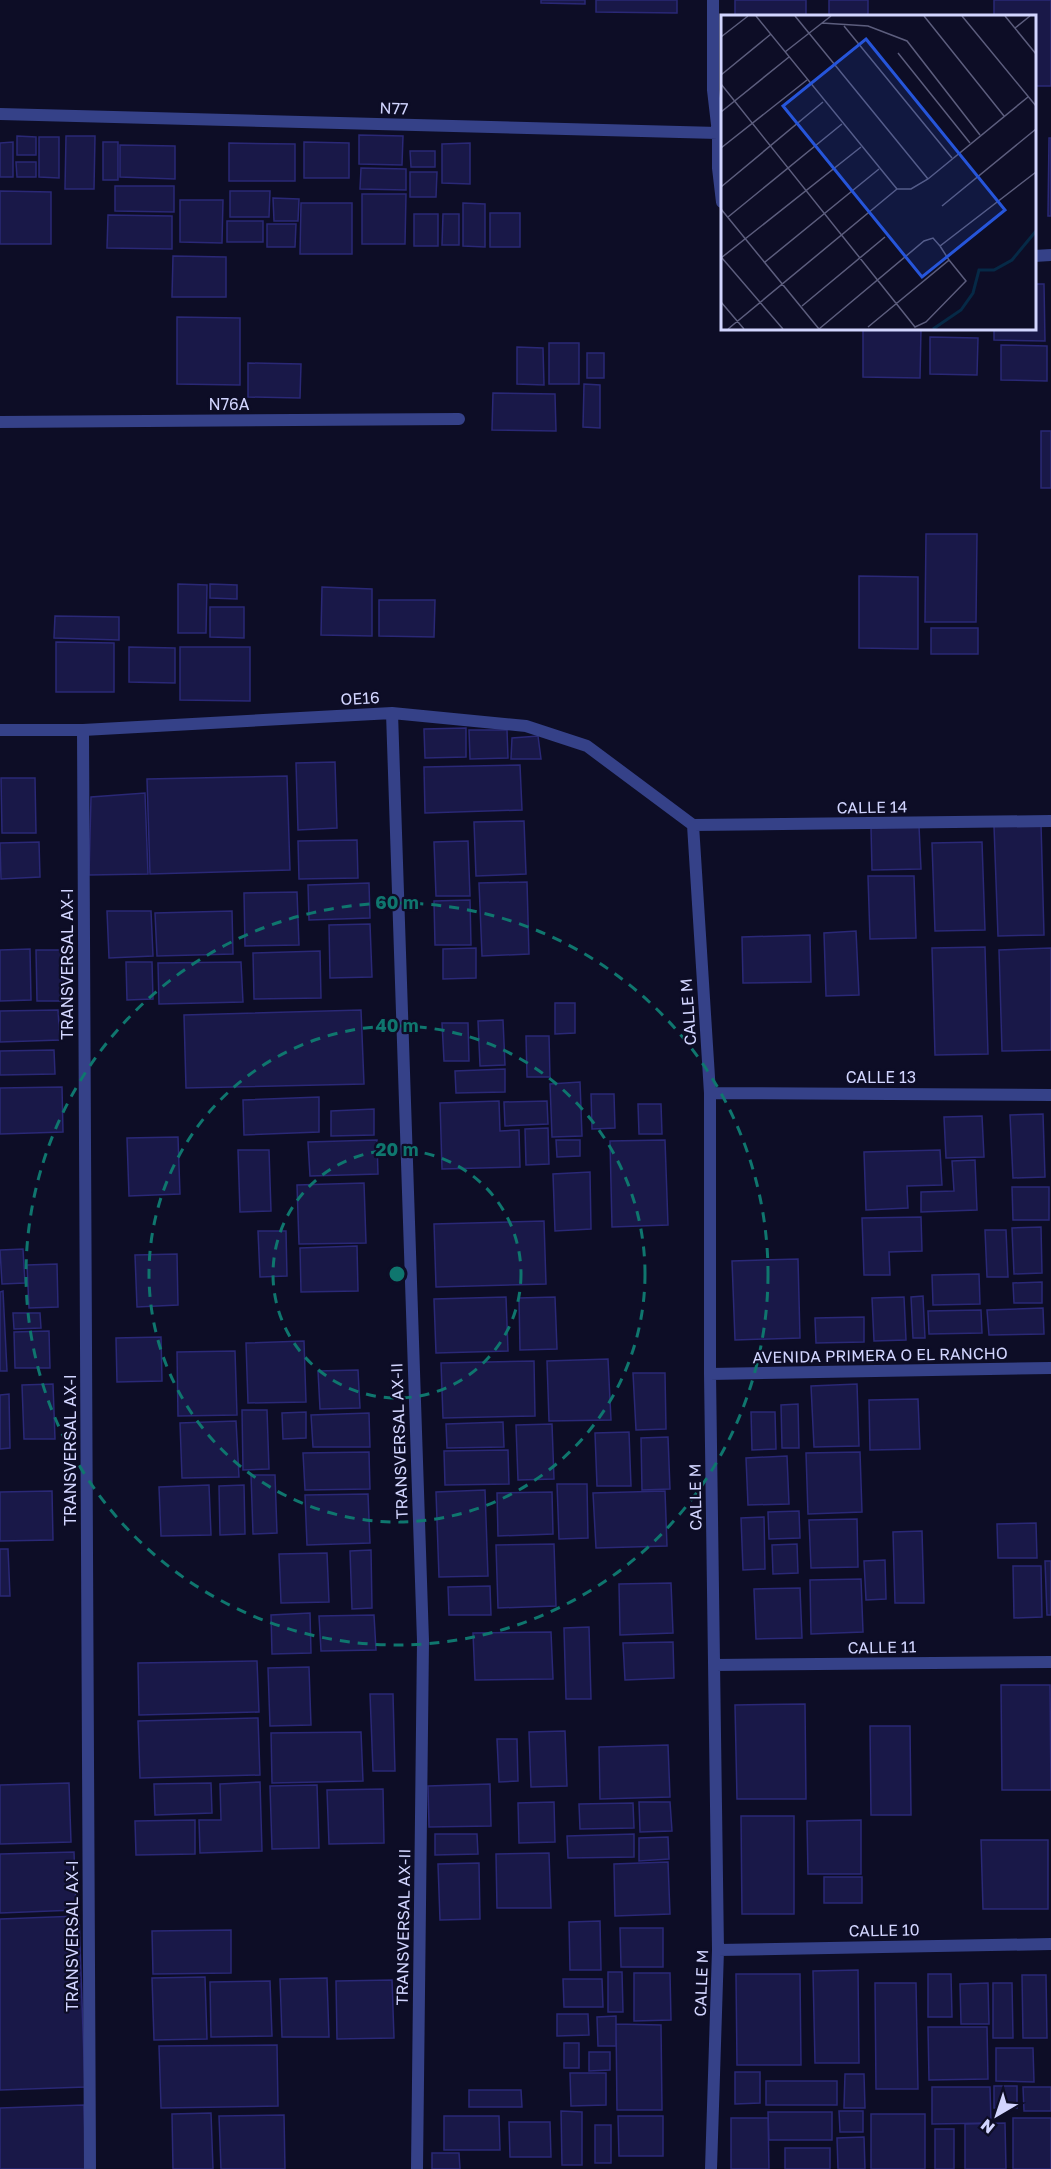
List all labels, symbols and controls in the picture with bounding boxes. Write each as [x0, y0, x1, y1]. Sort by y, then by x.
inset map [721, 15, 1036, 330]
street label: N77 [379, 97, 409, 119]
street label: N76A [208, 394, 250, 414]
street label: OE16 [340, 687, 380, 709]
street label: CALLE 14 [836, 796, 908, 818]
street label: TRANSVERSAL AX-I [57, 888, 77, 1040]
text: 60 m [375, 891, 419, 913]
street label: CALLE M [676, 978, 700, 1046]
text: 40 m [375, 1014, 419, 1036]
street label: CALLE 13 [846, 1067, 916, 1087]
text: 20 m [376, 1138, 418, 1160]
centre of rings [387, 1264, 407, 1284]
street label: AVENIDA PRIMERA O EL RANCHO [752, 1343, 1008, 1367]
street label: TRANSVERSAL AX-II [386, 1362, 412, 1520]
street label: TRANSVERSAL AX-I [60, 1374, 80, 1526]
street label: CALLE M [684, 1463, 706, 1531]
street label: CALLE 11 [847, 1636, 917, 1658]
street label: TRANSVERSAL AX-II [392, 1848, 414, 2006]
street label: TRANSVERSAL AX-I [62, 1860, 82, 2012]
street label: CALLE 10 [848, 1919, 920, 1941]
street label: CALLE M [690, 1949, 712, 2017]
north arrow [967, 2085, 1027, 2145]
text: N [977, 2115, 999, 2138]

